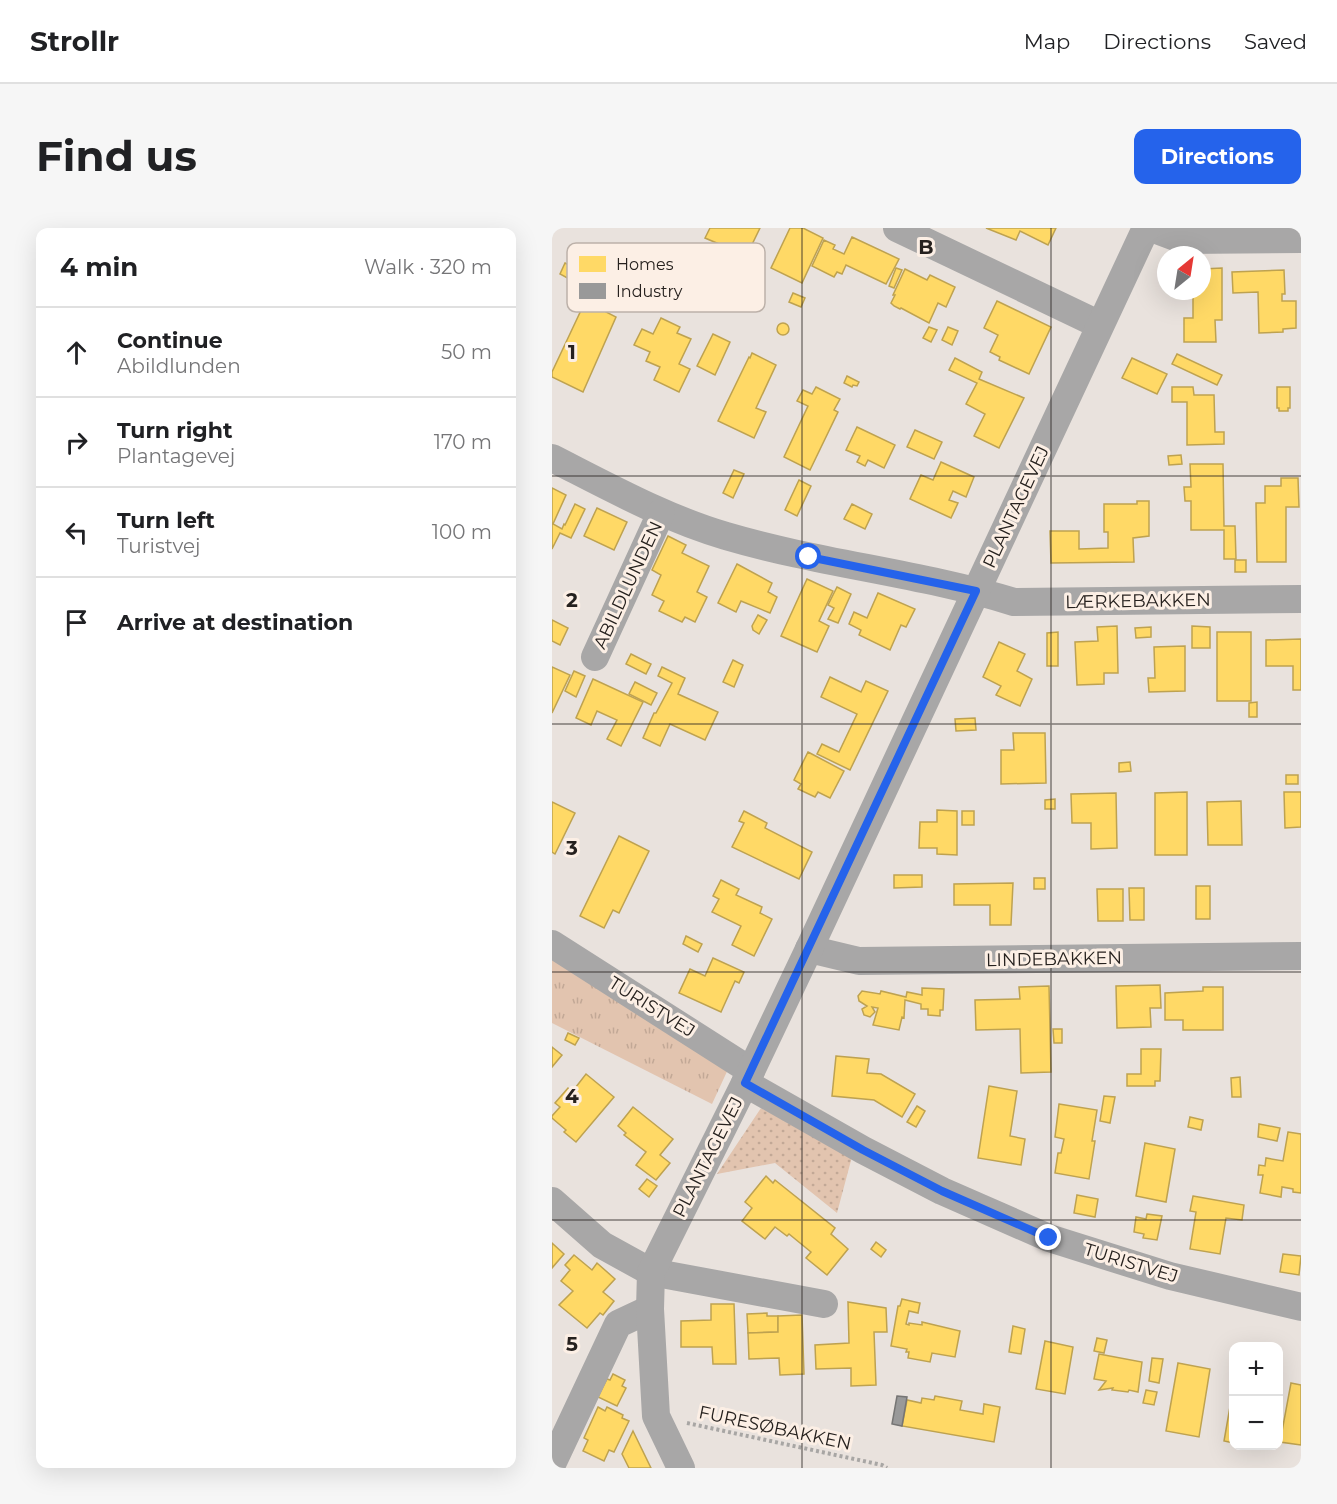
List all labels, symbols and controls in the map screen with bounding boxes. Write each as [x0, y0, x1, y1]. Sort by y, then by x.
text: Strollr [30, 24, 119, 58]
text: Map [1024, 29, 1070, 54]
text: Directions [1103, 29, 1211, 54]
text: Saved [1244, 29, 1307, 54]
button: Directions [1134, 129, 1301, 184]
text: Find us [36, 130, 197, 182]
text: B [918, 235, 934, 259]
legend [567, 243, 765, 312]
north arrow [1157, 246, 1211, 300]
text: 4 min [60, 251, 138, 283]
text: Walk · 320 m [364, 255, 492, 279]
text: Homes [616, 255, 674, 274]
text: Industry [616, 282, 683, 301]
text: Continue [117, 327, 223, 354]
icon: ahead [60, 336, 93, 369]
text: 50 m [441, 340, 492, 364]
text: 1 [568, 340, 576, 364]
text: Abildlunden [117, 354, 241, 378]
text: Turn right [117, 417, 232, 444]
icon: right [60, 426, 93, 459]
text: 170 m [434, 430, 492, 454]
street label: PLANTAGEVEJ [978, 442, 1054, 572]
text: Plantagevej [117, 444, 235, 468]
text: Turn left [117, 507, 215, 534]
icon: left [60, 516, 93, 549]
street label: ABILDLUNDEN [589, 518, 667, 652]
text: 100 m [432, 520, 492, 544]
text: Turistvej [117, 534, 201, 558]
route start [795, 543, 821, 569]
text: 2 [566, 588, 578, 612]
street label: LÆRKEBAKKEN [1065, 589, 1211, 613]
icon: arrive [60, 606, 93, 639]
text: Arrive at destination [117, 609, 353, 636]
text: 3 [565, 836, 578, 860]
street label: LINDEBAKKEN [986, 947, 1122, 971]
street label: TURISTVEJ [605, 972, 699, 1042]
text: 4 [565, 1084, 579, 1108]
street label: PLANTAGEVEJ [668, 1093, 748, 1221]
route end [1035, 1224, 1061, 1250]
street label: TURISTVEJ [1081, 1238, 1181, 1288]
text: 5 [566, 1332, 578, 1356]
map controls [1229, 1342, 1283, 1450]
button: + [1229, 1342, 1283, 1396]
button: − [1229, 1396, 1283, 1450]
street label: FURESØBAKKEN [697, 1401, 853, 1455]

